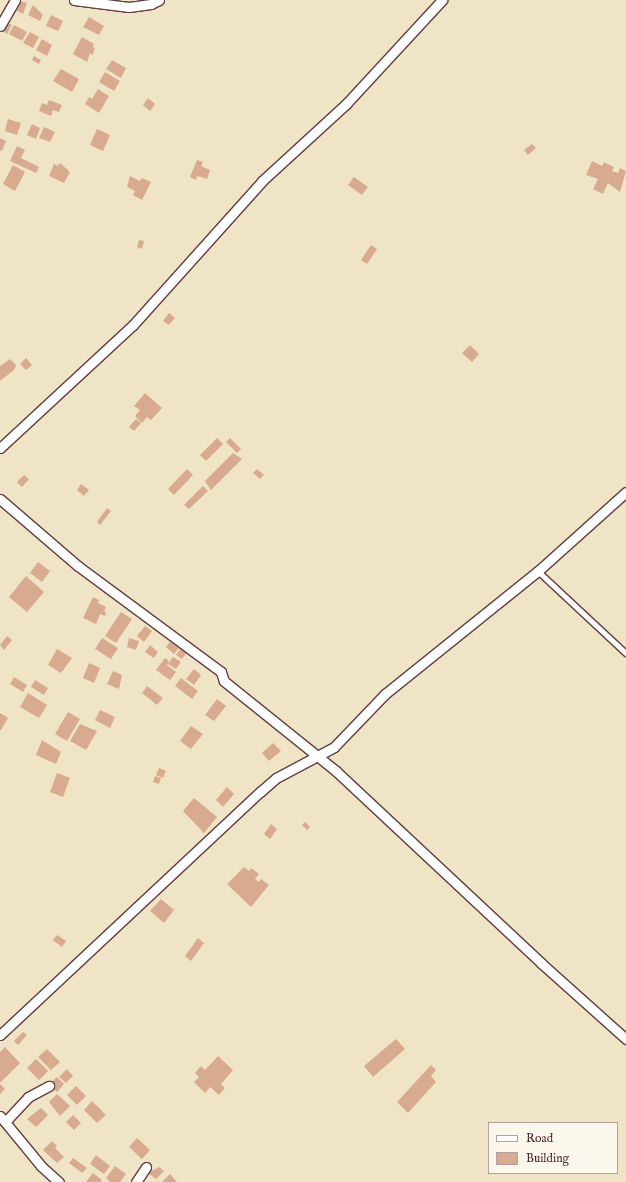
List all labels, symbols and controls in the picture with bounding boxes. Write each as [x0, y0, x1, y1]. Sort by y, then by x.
legend [488, 1122, 618, 1174]
text: Road [526, 1131, 553, 1146]
text: Building [526, 1151, 569, 1166]

